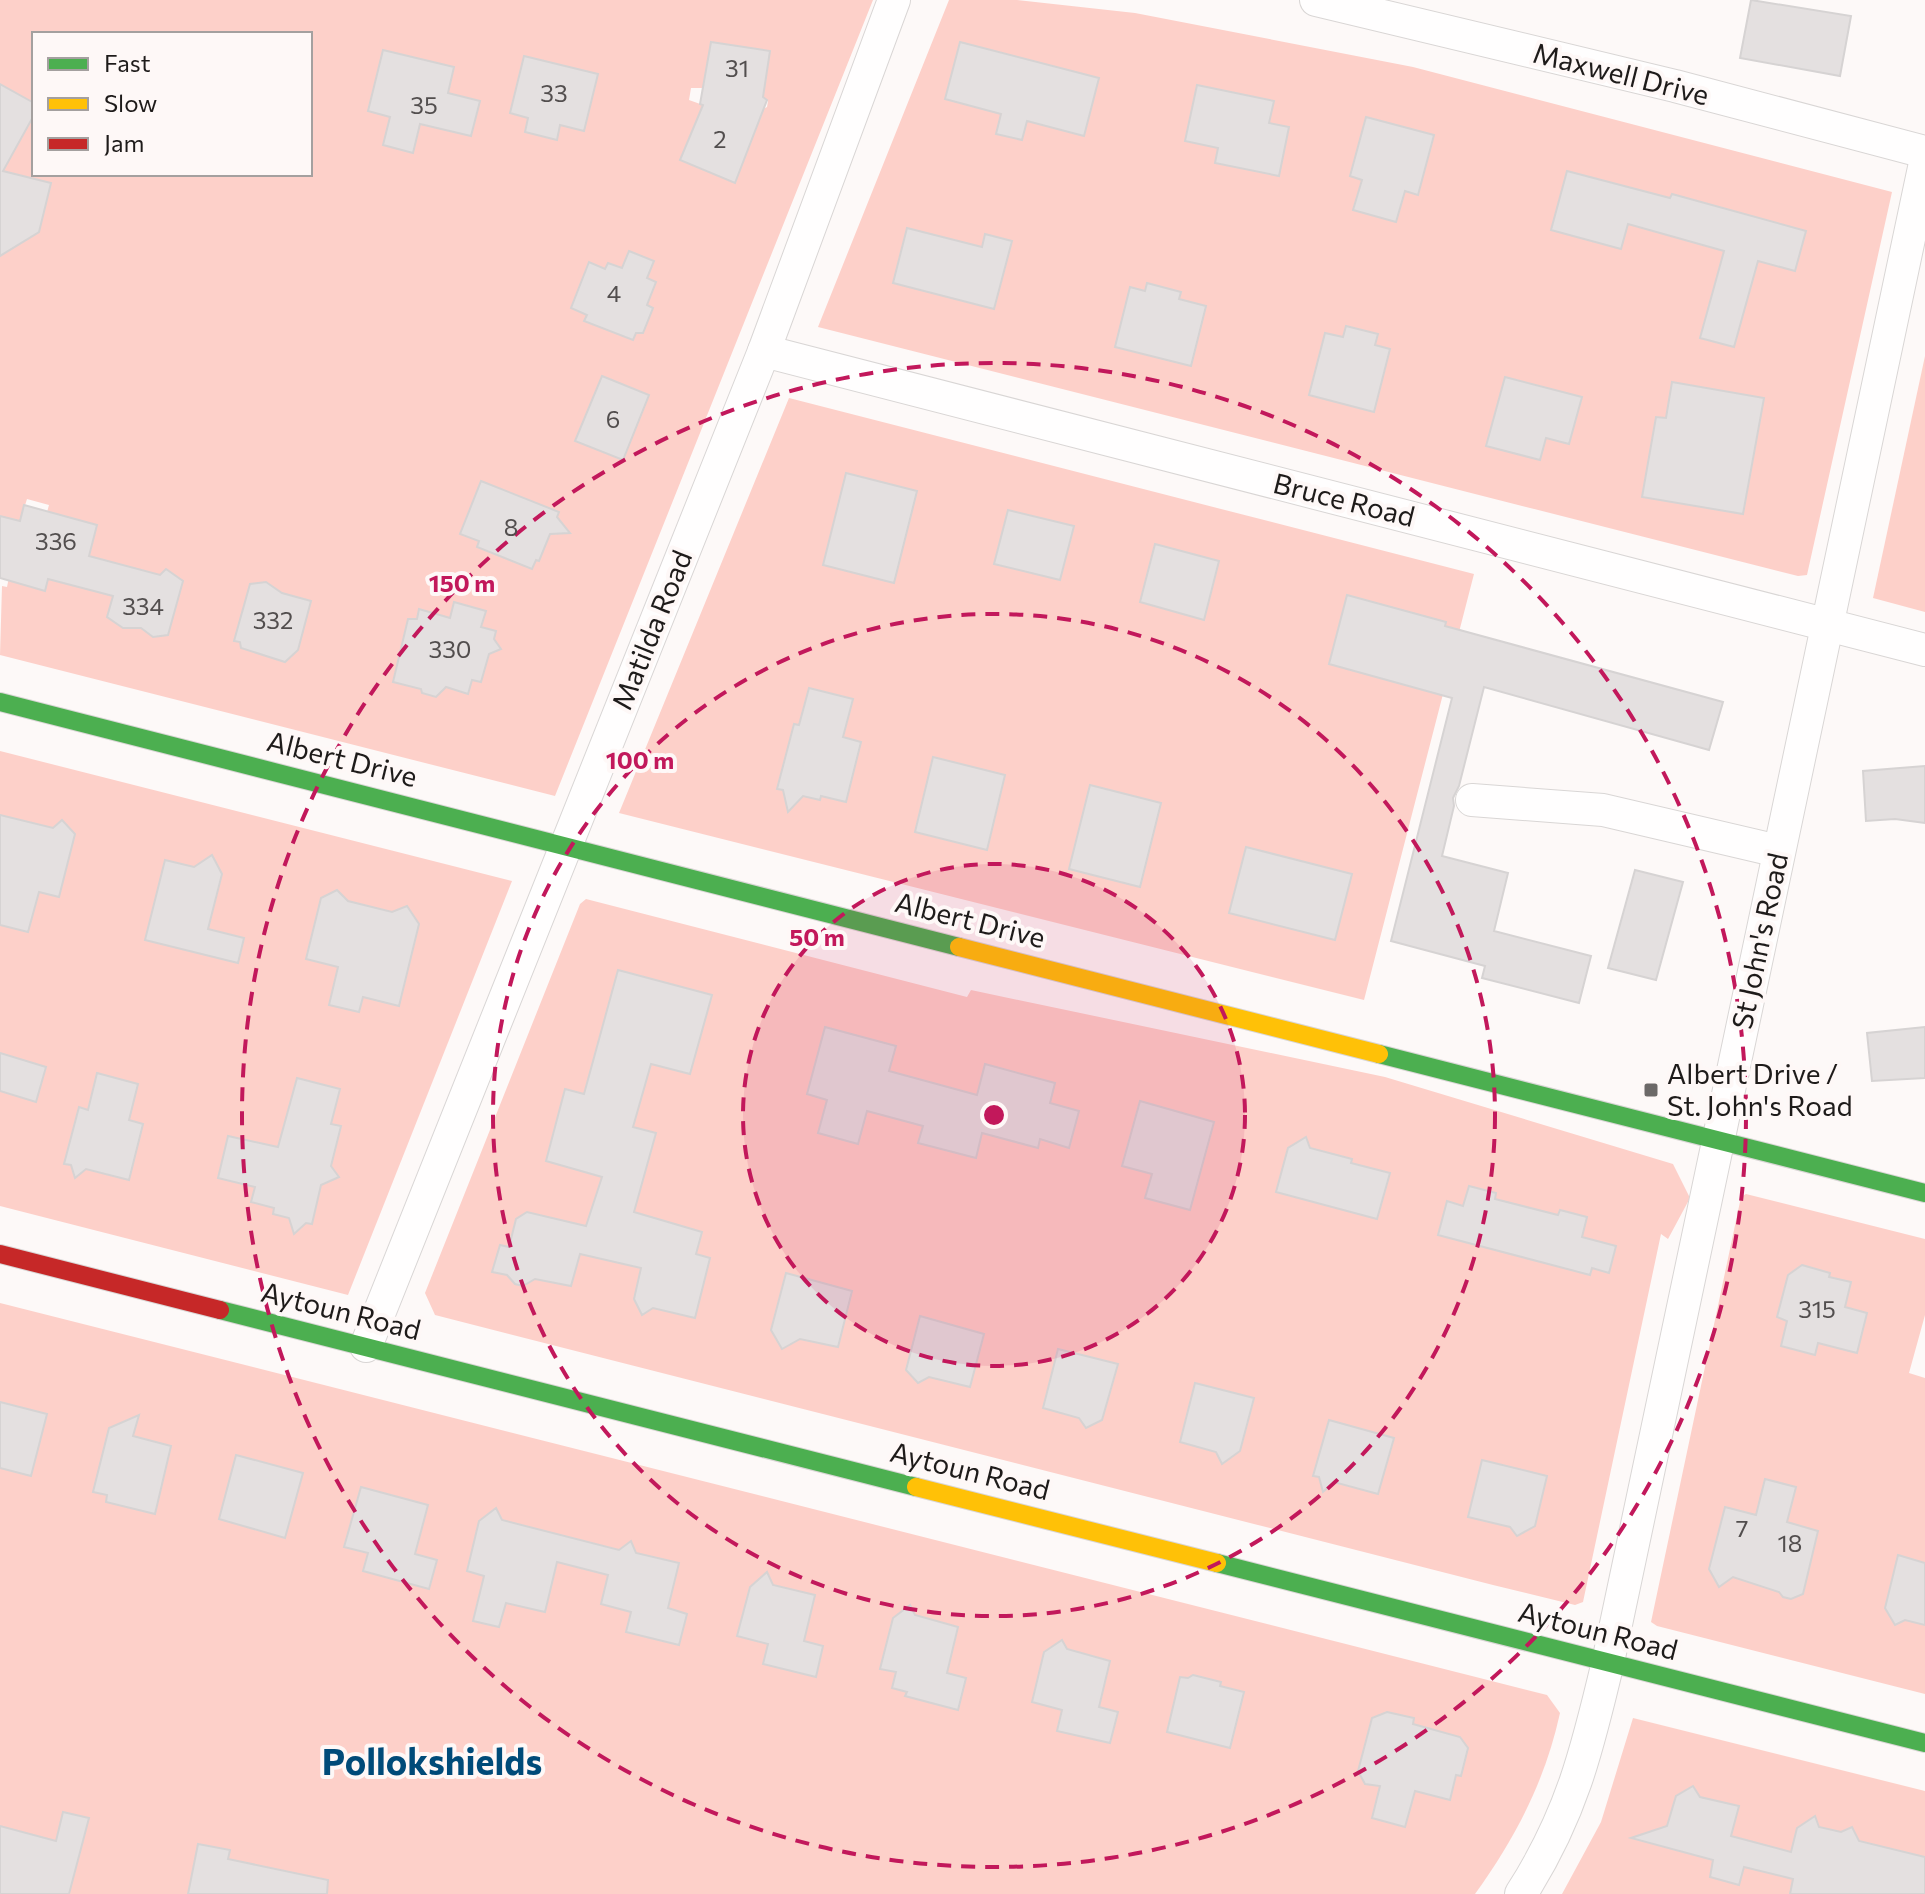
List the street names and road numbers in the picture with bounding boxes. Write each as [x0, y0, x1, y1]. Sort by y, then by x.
street label: Maxwell Drive [1530, 35, 1713, 111]
street label: Bruce Road [1270, 465, 1418, 533]
street label: Matilda Road [604, 545, 698, 714]
street label: Albert Drive [264, 723, 421, 793]
street label: St John's Road [1724, 850, 1794, 1032]
street label: Albert Drive [892, 884, 1049, 954]
street label: Aytoun Road [258, 1274, 425, 1346]
street label: Aytoun Road [887, 1434, 1054, 1506]
street label: Aytoun Road [1515, 1594, 1682, 1666]

